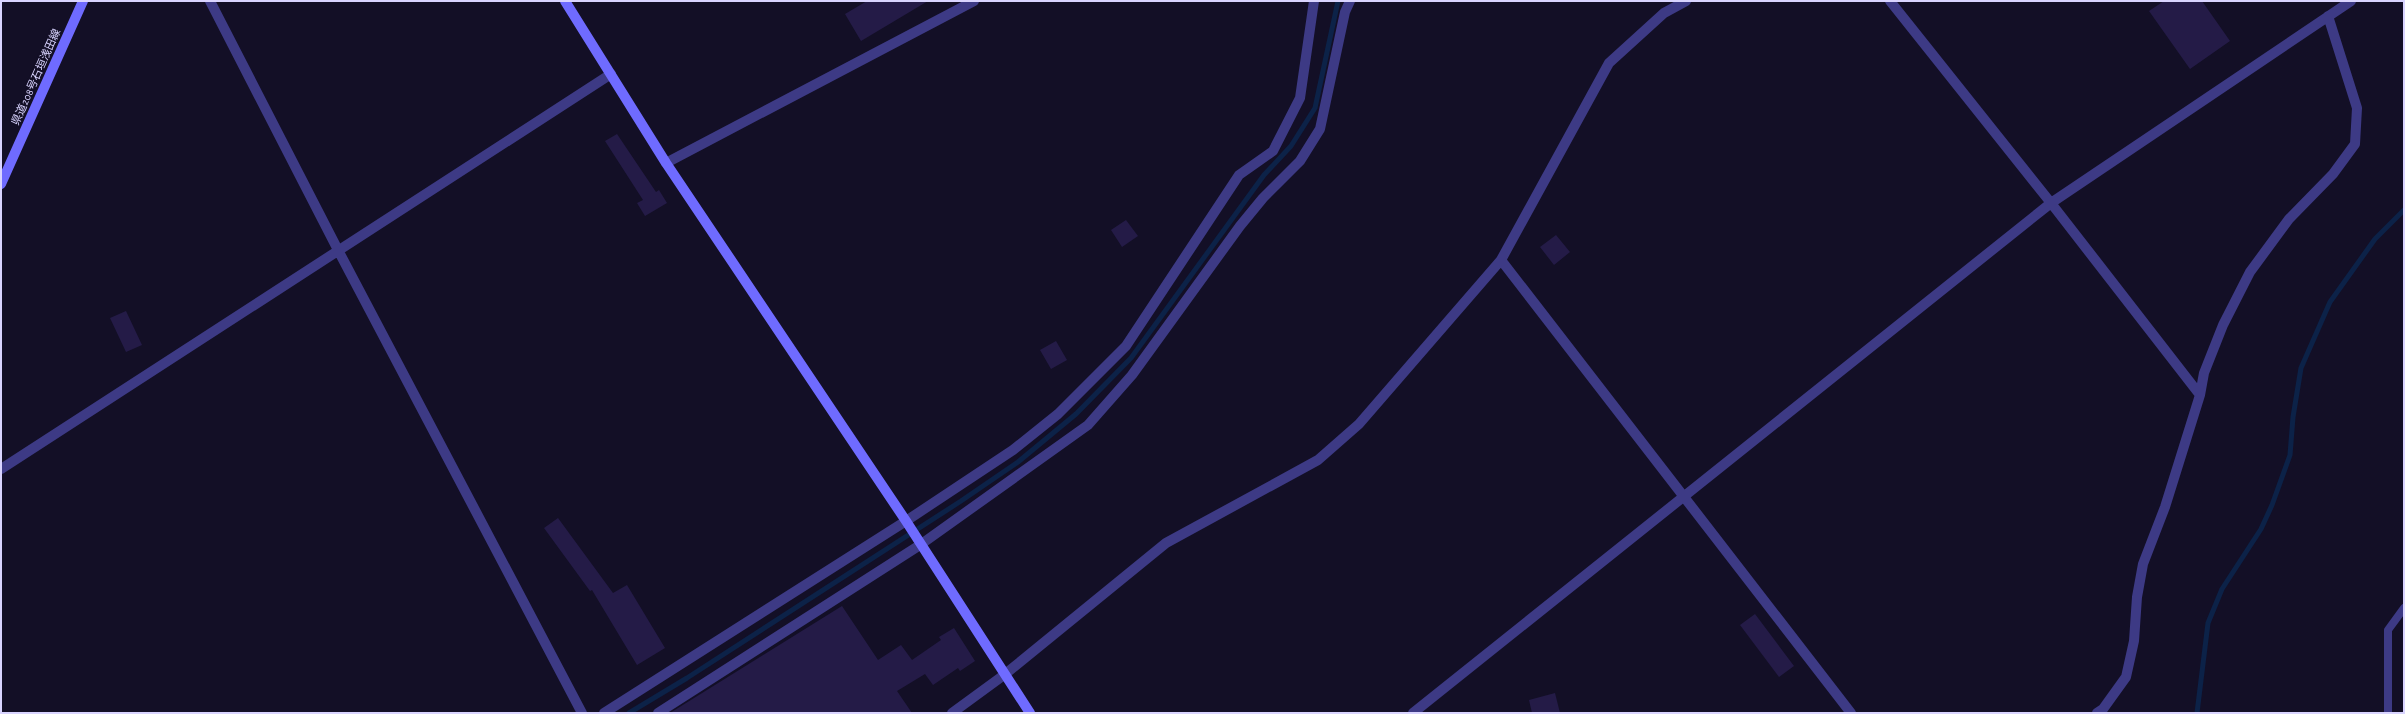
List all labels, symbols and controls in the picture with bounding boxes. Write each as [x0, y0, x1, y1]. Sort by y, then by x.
street label: 県道208号石垣浅田線 [9, 27, 62, 127]

